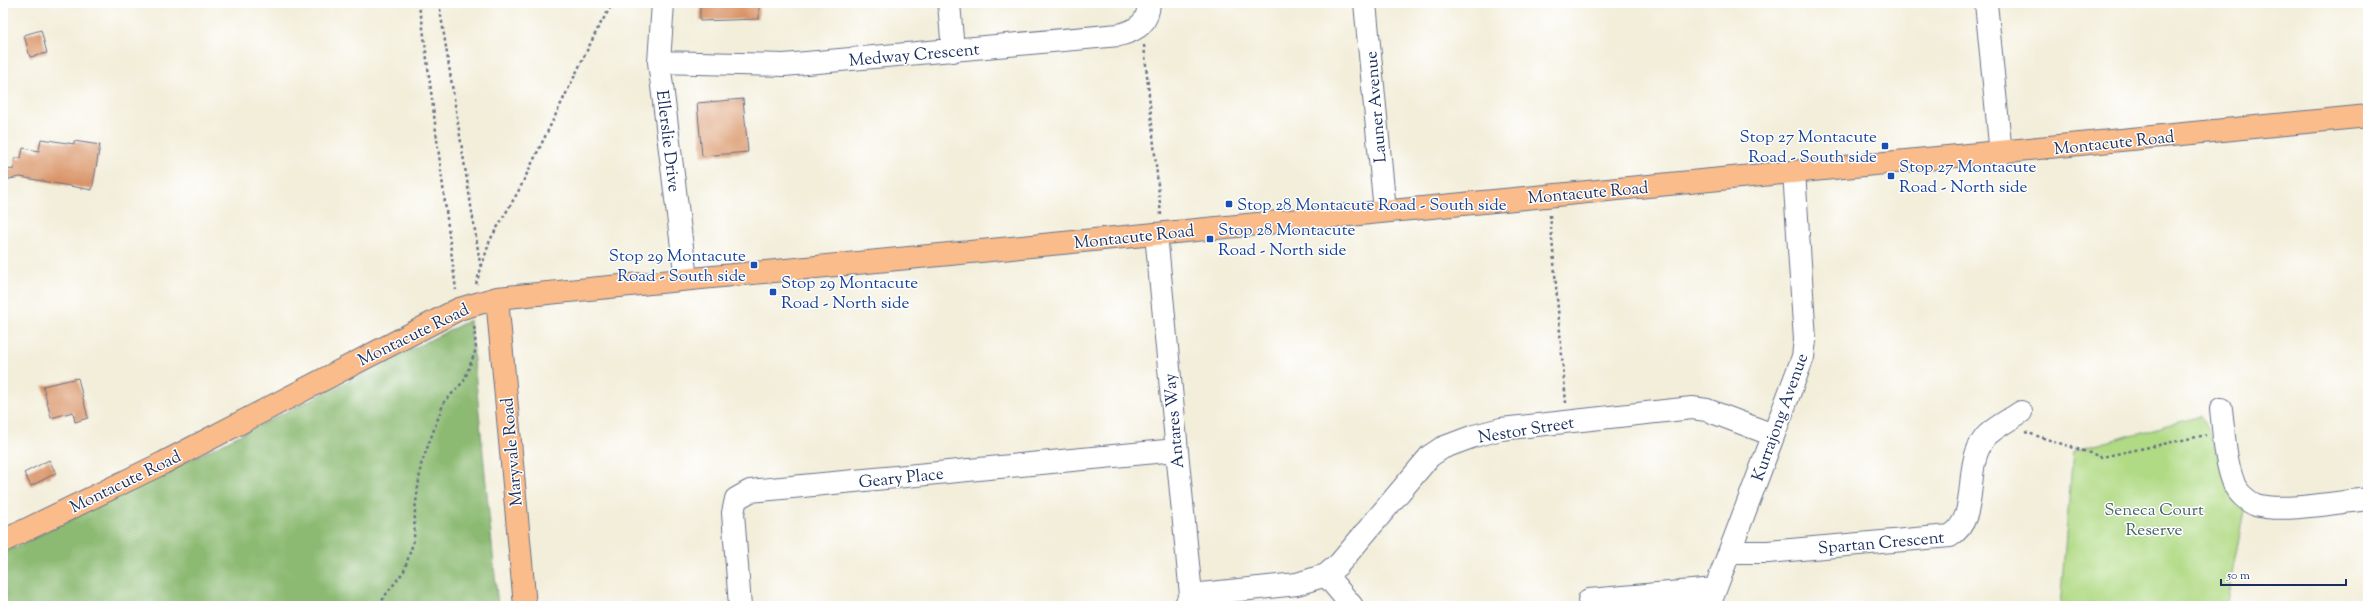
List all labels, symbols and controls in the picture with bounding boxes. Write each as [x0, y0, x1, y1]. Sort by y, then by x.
street label: Medway Crescent [848, 38, 981, 74]
street label: Launer Avenue [1360, 50, 1394, 164]
street label: Ellerslie Drive [649, 89, 685, 194]
place label: Stop 27 Montacute Road - South side [1740, 126, 1877, 170]
street label: Montacute Road [2053, 126, 2176, 162]
marker: Stop 27 Montacute Road - South side [1880, 141, 1890, 151]
place label: Stop 27 Montacute Road - North side [1899, 156, 2036, 200]
marker: Stop 27 Montacute Road - North side [1886, 171, 1896, 181]
street label: Montacute Road [1527, 177, 1650, 211]
place label: Stop 28 Montacute Road - South side [1237, 194, 1507, 218]
marker: Stop 28 Montacute Road - South side [1224, 199, 1234, 209]
place label: Stop 28 Montacute Road - North side [1218, 219, 1355, 263]
street label: Montacute Road [1073, 220, 1196, 256]
marker: Stop 28 Montacute Road - North side [1205, 234, 1215, 244]
place label: Stop 29 Montacute Road - South side [609, 245, 746, 289]
marker: Stop 29 Montacute Road - South side [749, 260, 759, 270]
place label: Stop 29 Montacute Road - North side [781, 272, 918, 316]
marker: Stop 29 Montacute Road - North side [768, 287, 778, 297]
street label: Montacute Road [354, 298, 474, 373]
street label: Kurrajong Avenue [1747, 350, 1815, 485]
street label: Antares Way [1159, 372, 1191, 470]
street label: Maryvale Road [496, 396, 530, 507]
street label: Nestor Street [1477, 412, 1576, 450]
street label: Montacute Road [66, 445, 186, 520]
street label: Geary Place [857, 463, 945, 495]
park label: Seneca Court Reserve [2104, 499, 2204, 543]
street label: Spartan Crescent [1817, 527, 1945, 561]
scale bar [2221, 561, 2346, 587]
text: 50 m [2226, 567, 2250, 585]

